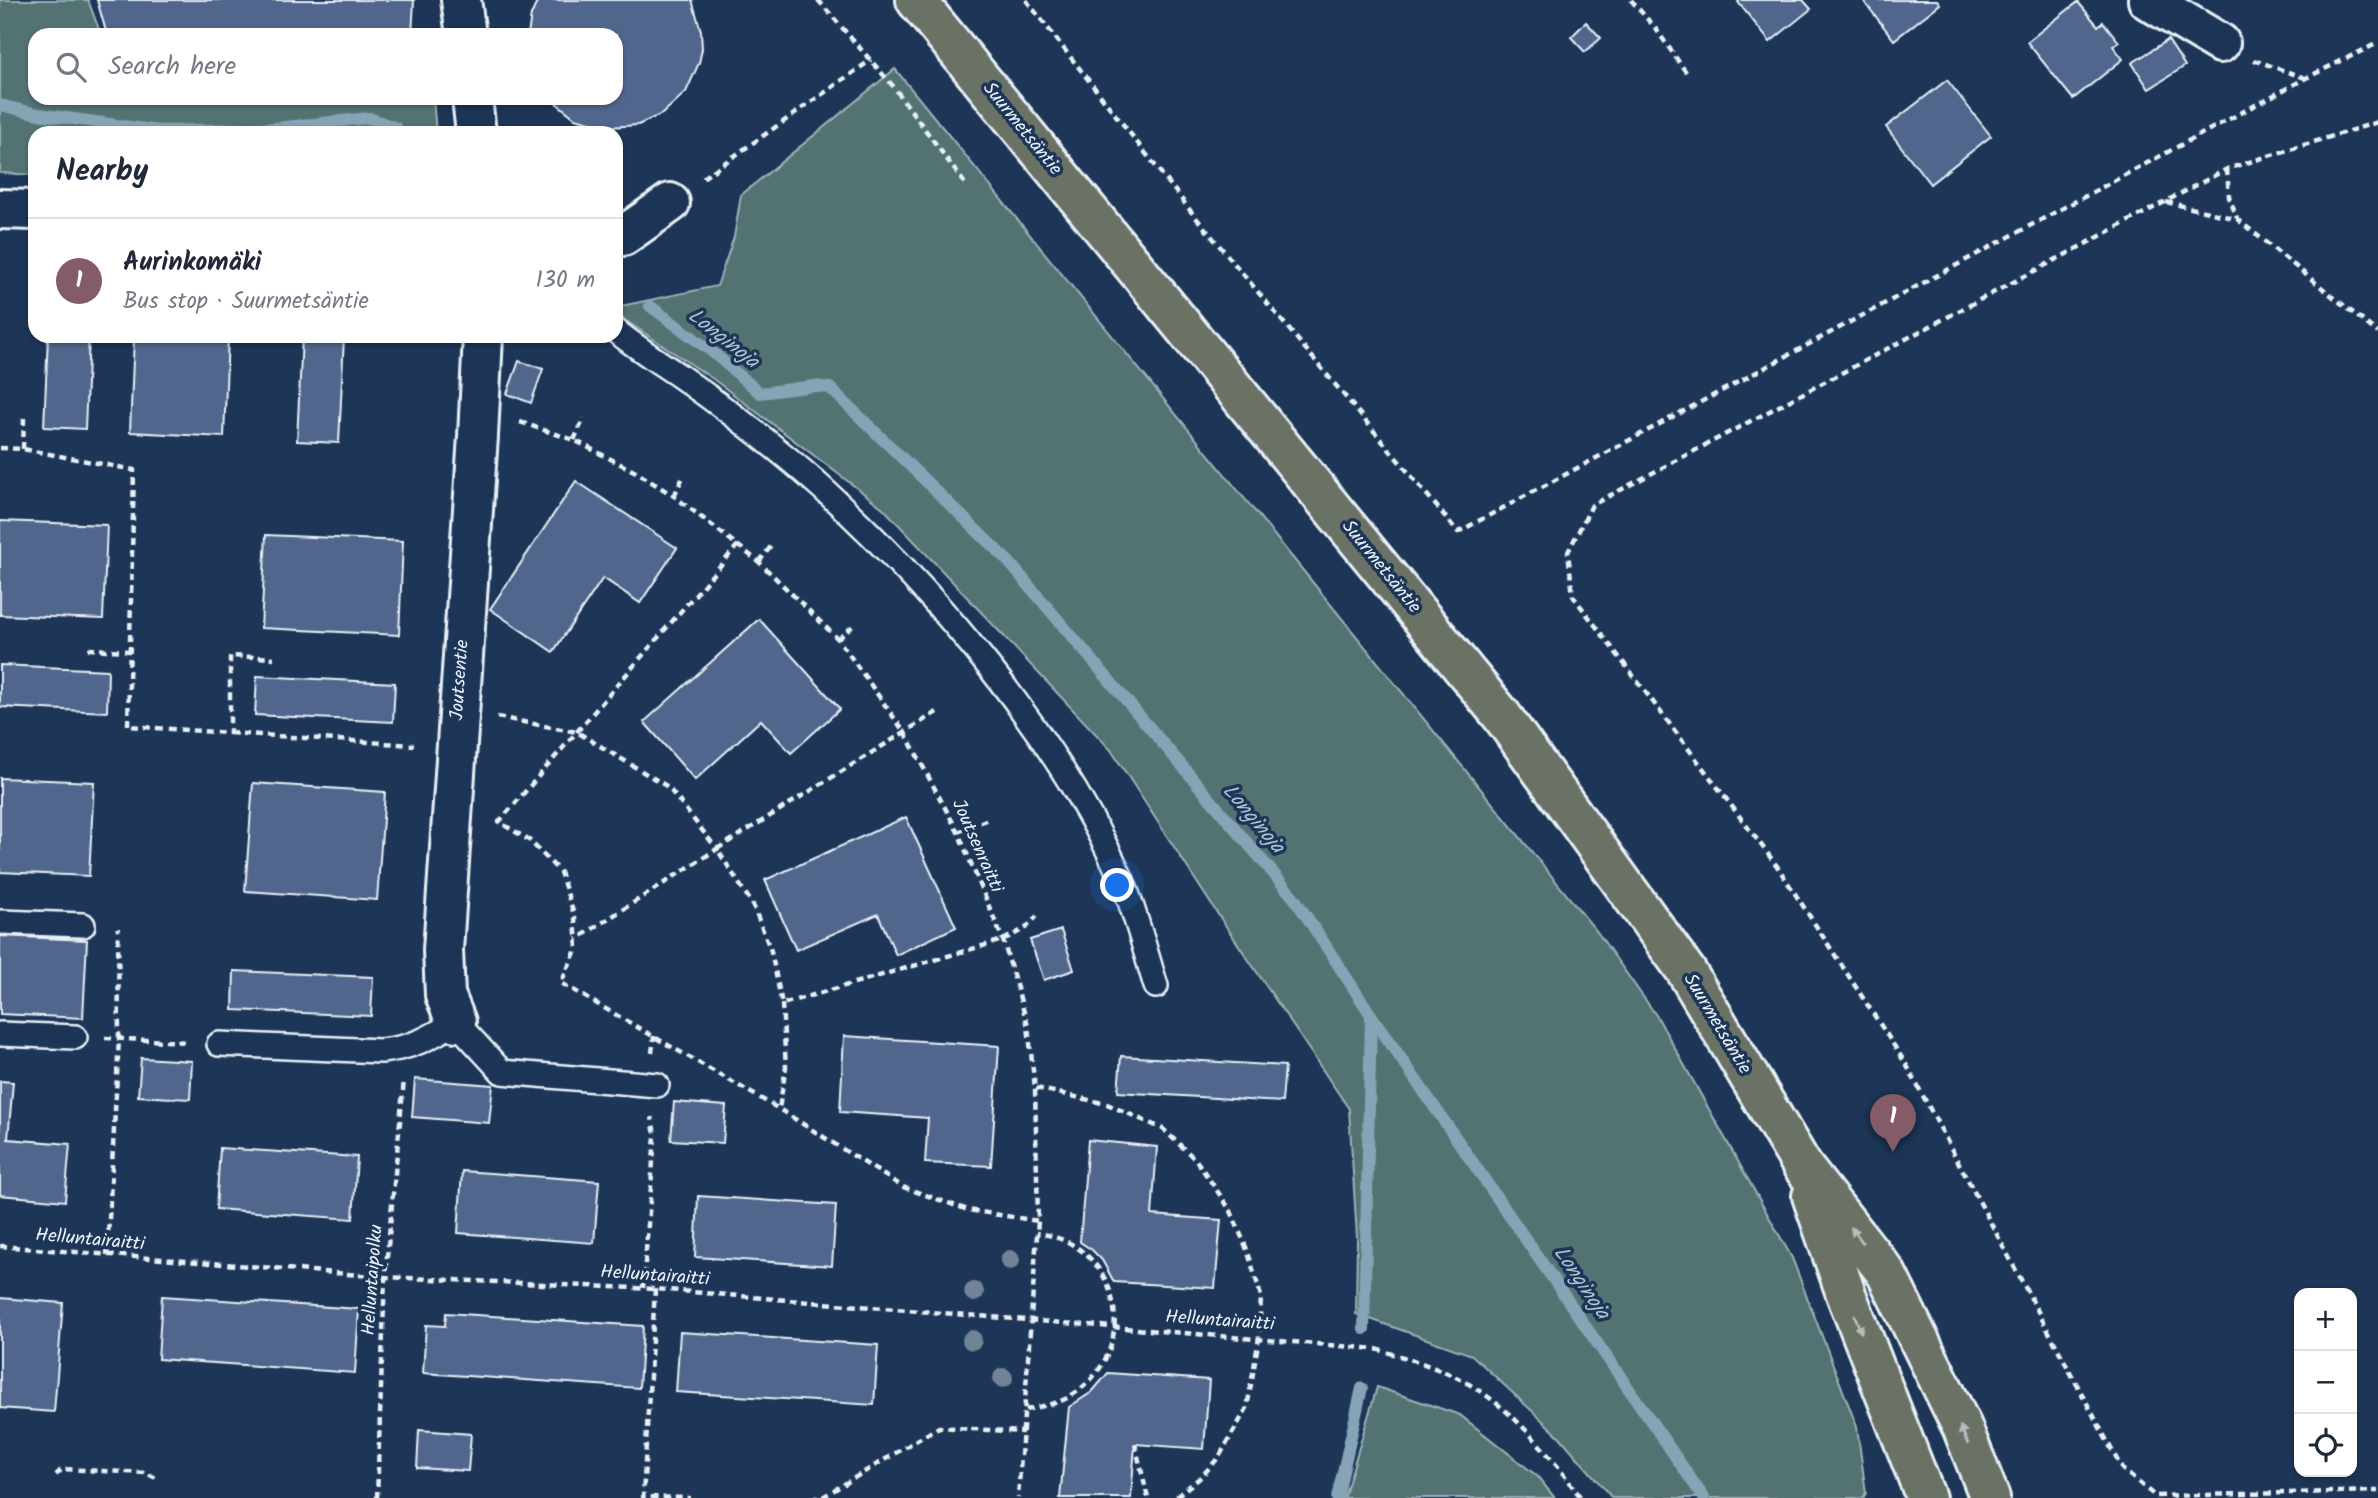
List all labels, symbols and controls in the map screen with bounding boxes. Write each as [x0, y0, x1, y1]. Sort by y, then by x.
search box [28, 28, 623, 105]
text: Search here [108, 46, 236, 88]
icon: search [52, 48, 90, 86]
street label: Suurmetsäntie [975, 76, 1070, 183]
text: Nearby [56, 148, 148, 196]
text: Aurinkomäki [123, 242, 262, 284]
text: 1 [76, 263, 82, 299]
text: 130 m [536, 263, 595, 299]
text: Bus stop · Suurmetsäntie [123, 284, 369, 320]
water label: Longinoja [680, 300, 767, 378]
street label: Suurmetsäntie [1334, 514, 1429, 621]
street label: Joutsentie [442, 638, 478, 722]
water label: Longinoja [1214, 777, 1293, 862]
street label: Joutsenraitti [943, 794, 1012, 899]
your location [1100, 868, 1134, 902]
street label: Suurmetsäntie [1675, 968, 1759, 1081]
pin: 1 [1870, 1094, 1916, 1152]
street label: Helluntairaitti [34, 1220, 147, 1260]
street label: Helluntaipolku [354, 1224, 392, 1336]
one-way arrow [1849, 1227, 1864, 1245]
water label: Longinoja [1544, 1239, 1619, 1328]
street label: Helluntairaitti [599, 1257, 712, 1295]
map controls [2294, 1288, 2357, 1477]
button: + [2294, 1288, 2357, 1351]
street label: Helluntairaitti [1164, 1302, 1277, 1340]
one-way arrow [1852, 1313, 1863, 1334]
button: − [2294, 1351, 2357, 1414]
button: locate [2294, 1414, 2357, 1477]
one-way arrow [1959, 1424, 1970, 1445]

